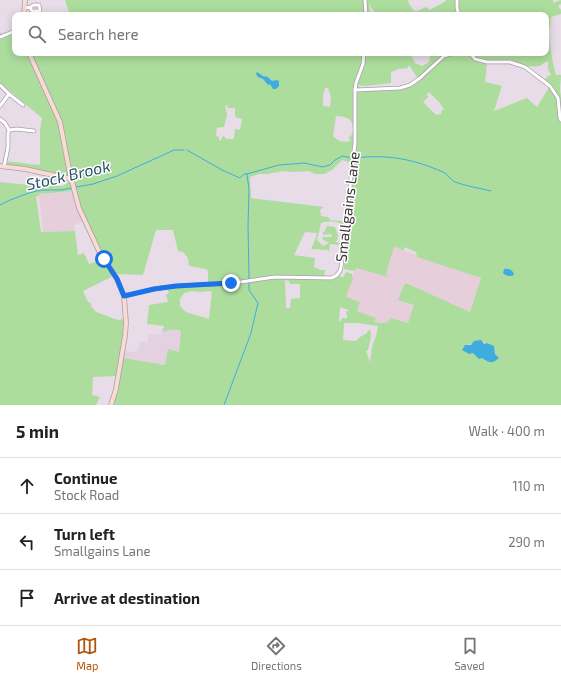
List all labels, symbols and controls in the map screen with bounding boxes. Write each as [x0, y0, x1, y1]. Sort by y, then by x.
search box [12, 12, 549, 56]
icon: search [26, 23, 48, 45]
text: Search here [58, 25, 139, 43]
street label: Smallgains Lane [331, 151, 363, 263]
water label: Stock Brook [24, 156, 112, 193]
route start [95, 250, 113, 268]
route end [222, 274, 240, 292]
text: 5 min [16, 421, 59, 441]
text: Walk · 400 m [469, 423, 545, 439]
text: Continue [54, 469, 117, 487]
icon: ahead [16, 475, 38, 497]
text: 110 m [513, 478, 545, 494]
text: Stock Road [54, 487, 119, 503]
text: Turn left [54, 525, 115, 543]
icon: left [16, 531, 38, 553]
text: 290 m [508, 534, 545, 550]
text: Smallgains Lane [54, 543, 151, 559]
icon: arrive [16, 587, 38, 609]
text: Arrive at destination [54, 589, 200, 607]
tab: Map [76, 635, 98, 672]
tab: Directions [251, 635, 302, 672]
tab: Saved [454, 635, 485, 672]

